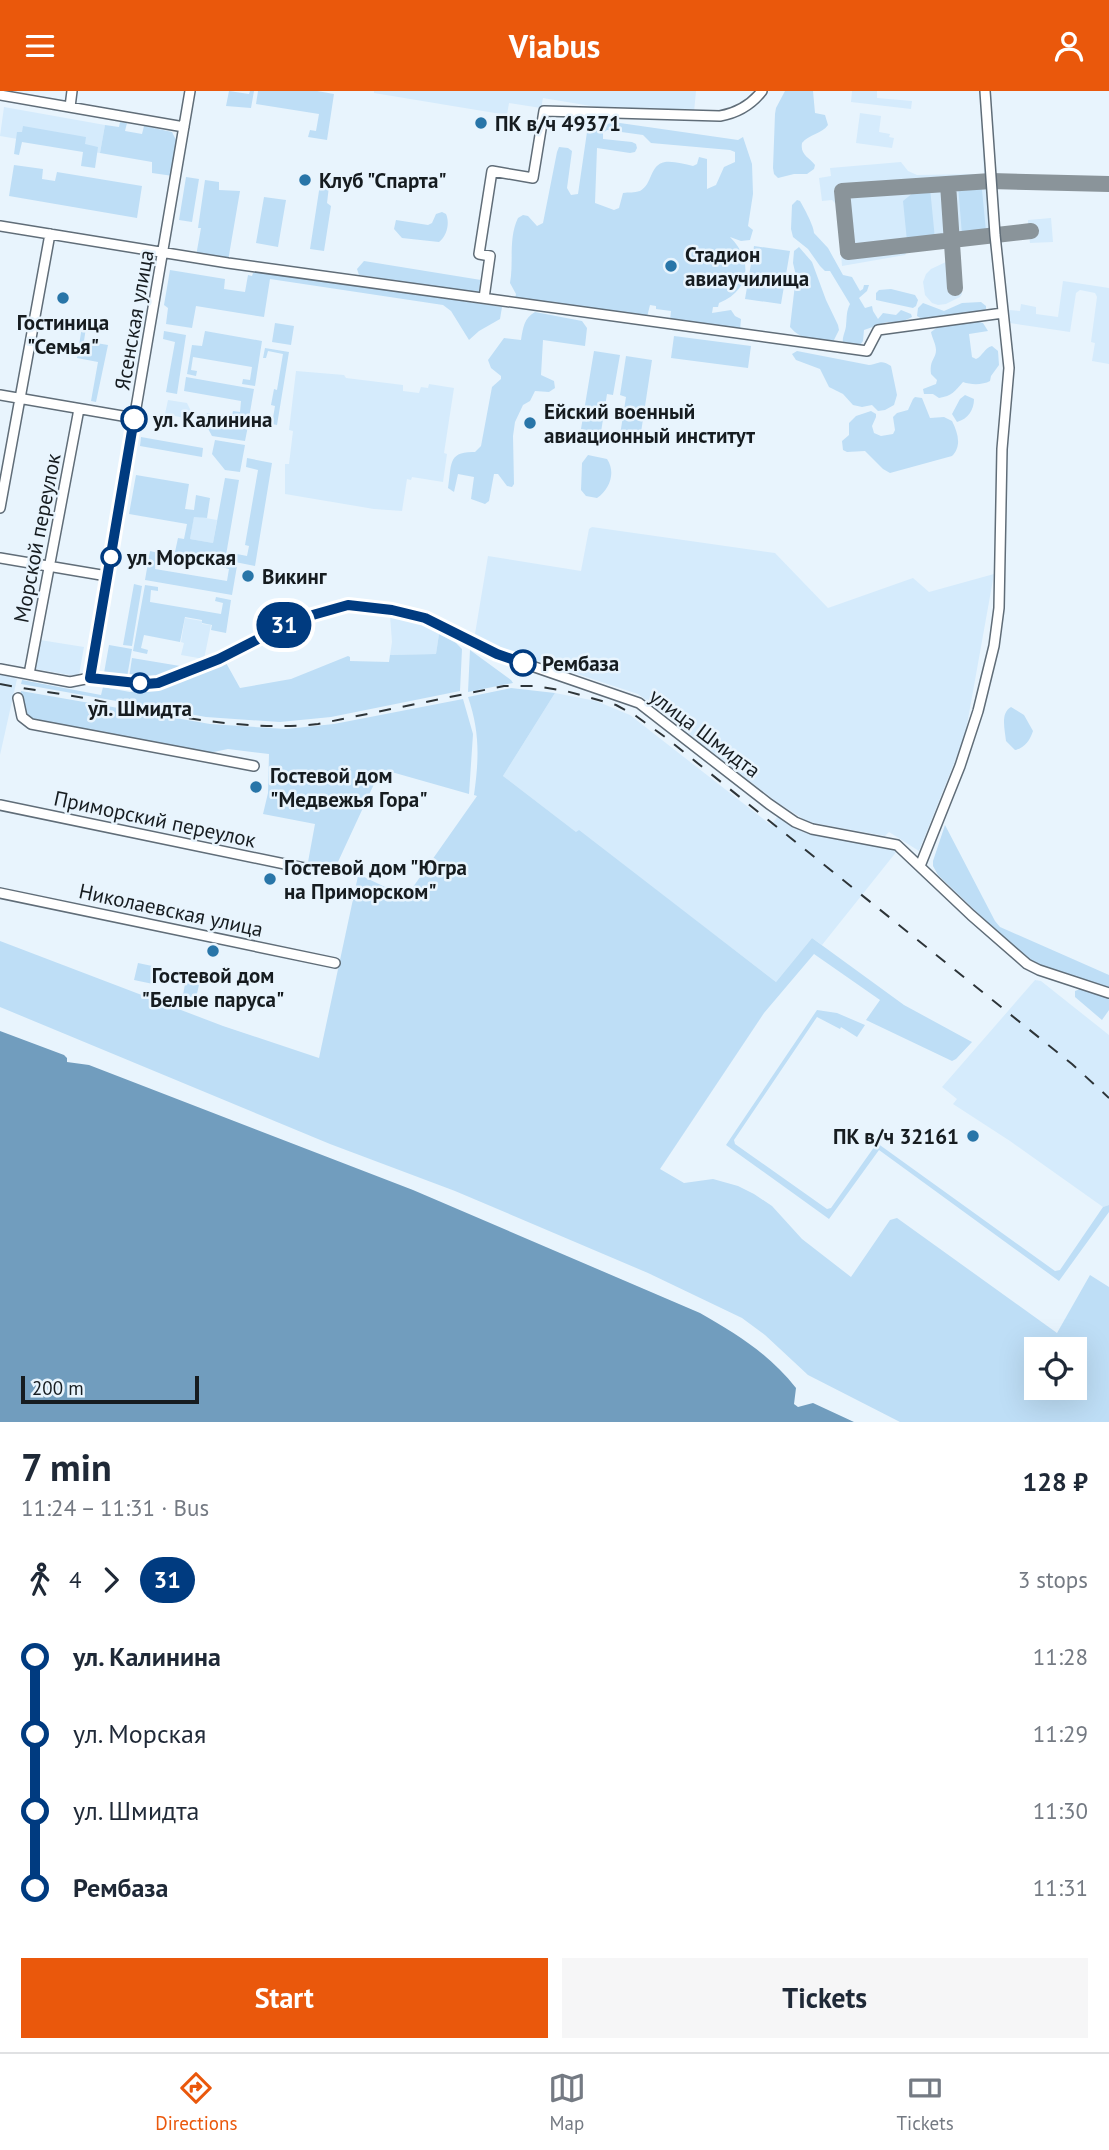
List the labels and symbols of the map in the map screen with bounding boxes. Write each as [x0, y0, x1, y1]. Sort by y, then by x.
place label: ПК в/ч 49371 [495, 110, 621, 137]
marker: ПК в/ч 49371 [473, 115, 489, 131]
place label: Клуб "Спарта" [319, 167, 447, 194]
marker: Клуб "Спарта" [297, 172, 313, 188]
place label: Стадион авиаучилища [685, 241, 809, 292]
street label: Ясенская улица [108, 248, 160, 392]
marker: Стадион авиаучилища [663, 258, 679, 274]
marker: Гостиница "Семья" [55, 290, 71, 306]
place label: Гостиница "Семья" [17, 309, 109, 360]
place label: Ейский военный авиационный институт [544, 398, 755, 449]
marker: ул. Калинина [121, 406, 147, 432]
place label: ул. Калинина [152, 406, 272, 433]
marker: Ейский военный авиационный институт [522, 415, 538, 431]
street label: Морской переулок [7, 451, 67, 625]
place label: ул. Морская [126, 544, 236, 571]
marker: ул. Морская [101, 547, 121, 567]
place label: Викинг [262, 563, 327, 590]
marker: Викинг [240, 568, 256, 584]
line badge: 31 [252, 602, 316, 648]
marker: Рембаза [510, 650, 536, 676]
place label: Рембаза [542, 650, 619, 677]
marker: ул. Шмидта [130, 673, 150, 693]
street label: улица Шмидта [644, 682, 766, 784]
place label: ул. Шмидта [87, 695, 192, 722]
place label: Гостевой дом "Медвежья Гора" [270, 762, 428, 813]
marker: Гостевой дом "Медвежья Гора" [248, 779, 264, 795]
street label: Приморский переулок [52, 784, 258, 854]
place label: Гостевой дом "Югра на Приморском" [284, 854, 467, 905]
marker: Гостевой дом "Югра на Приморском" [262, 871, 278, 887]
street label: Николаевская улица [76, 877, 266, 943]
marker: Гостевой дом "Белые паруса" [205, 943, 221, 959]
place label: Гостевой дом "Белые паруса" [142, 962, 284, 1013]
place label: ПК в/ч 32161 [833, 1123, 959, 1150]
marker: ПК в/ч 32161 [965, 1128, 981, 1144]
scale bar [21, 1373, 200, 1405]

